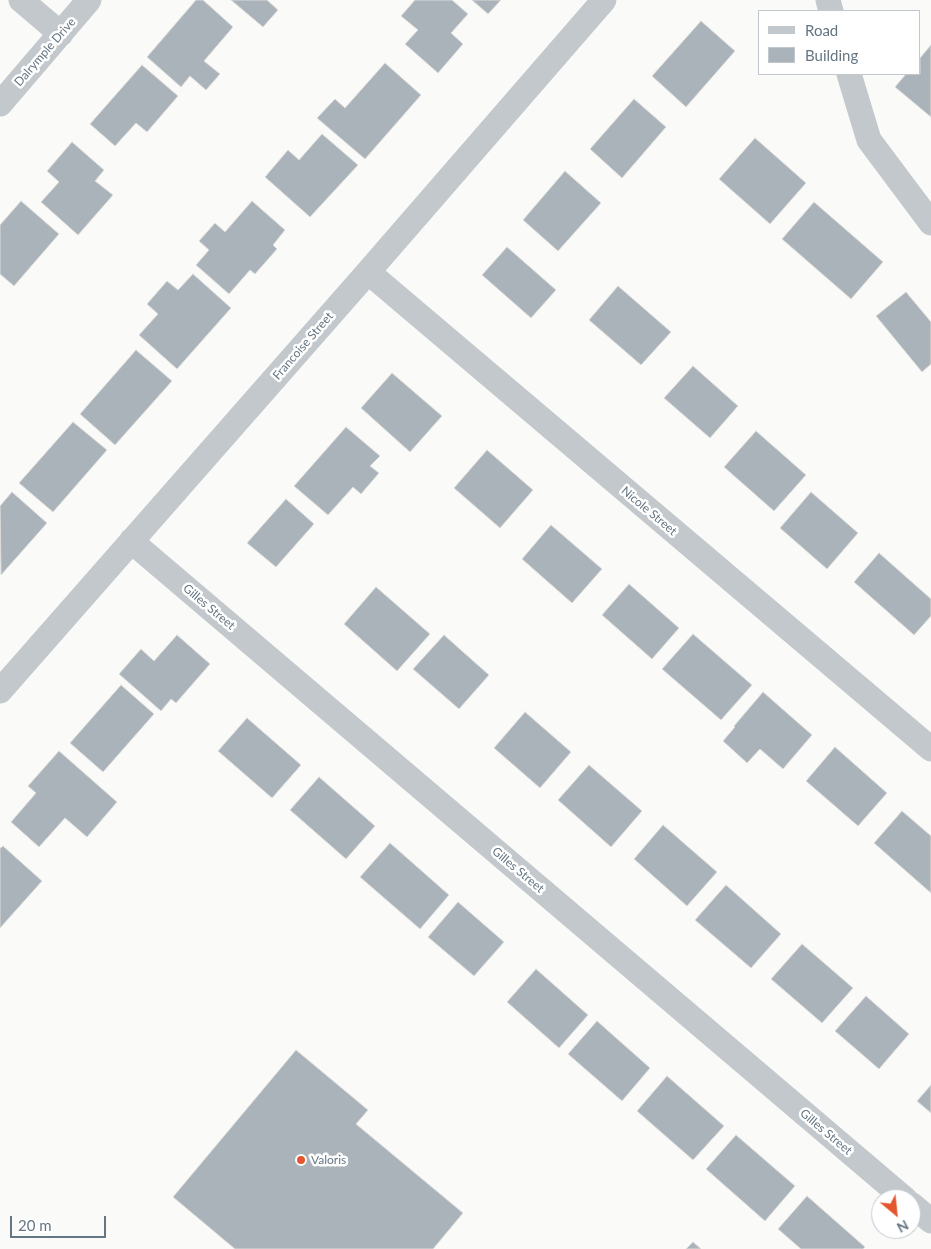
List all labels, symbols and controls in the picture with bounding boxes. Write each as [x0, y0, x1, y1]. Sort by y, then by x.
legend [758, 10, 921, 75]
street label: Dalrymple Drive [11, 15, 79, 89]
text: Road [805, 21, 838, 39]
text: Building [805, 46, 858, 64]
street label: Francoise Street [270, 309, 336, 383]
street label: Nicole Street [618, 484, 680, 538]
street label: Gilles Street [180, 581, 238, 633]
street label: Gilles Street [489, 844, 547, 896]
street label: Gilles Street [797, 1106, 855, 1158]
place label: Valoris [311, 1153, 346, 1167]
marker: Valoris [295, 1154, 307, 1166]
north arrow [871, 1189, 921, 1239]
scale bar [12, 1206, 109, 1238]
text: 20 m [18, 1216, 52, 1234]
text: N [894, 1217, 912, 1237]

